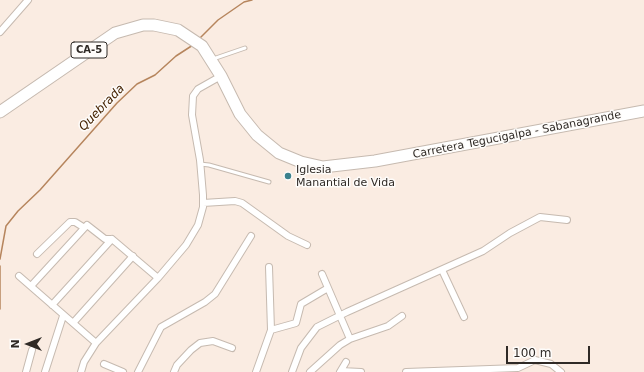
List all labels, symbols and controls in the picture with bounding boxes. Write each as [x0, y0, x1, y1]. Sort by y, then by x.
road number: CA-5 [71, 42, 107, 58]
water label: Quebrada [76, 82, 128, 134]
street label: Carretera Tegucigalpa - Sabanagrande [412, 108, 622, 162]
place label: Iglesia Manantial de Vida [296, 163, 395, 189]
marker: Iglesia Manantial de Vida [283, 171, 293, 181]
north arrow [8, 324, 48, 364]
scale bar [508, 338, 592, 364]
text: N [9, 339, 22, 349]
text: 100 m [513, 346, 551, 360]

